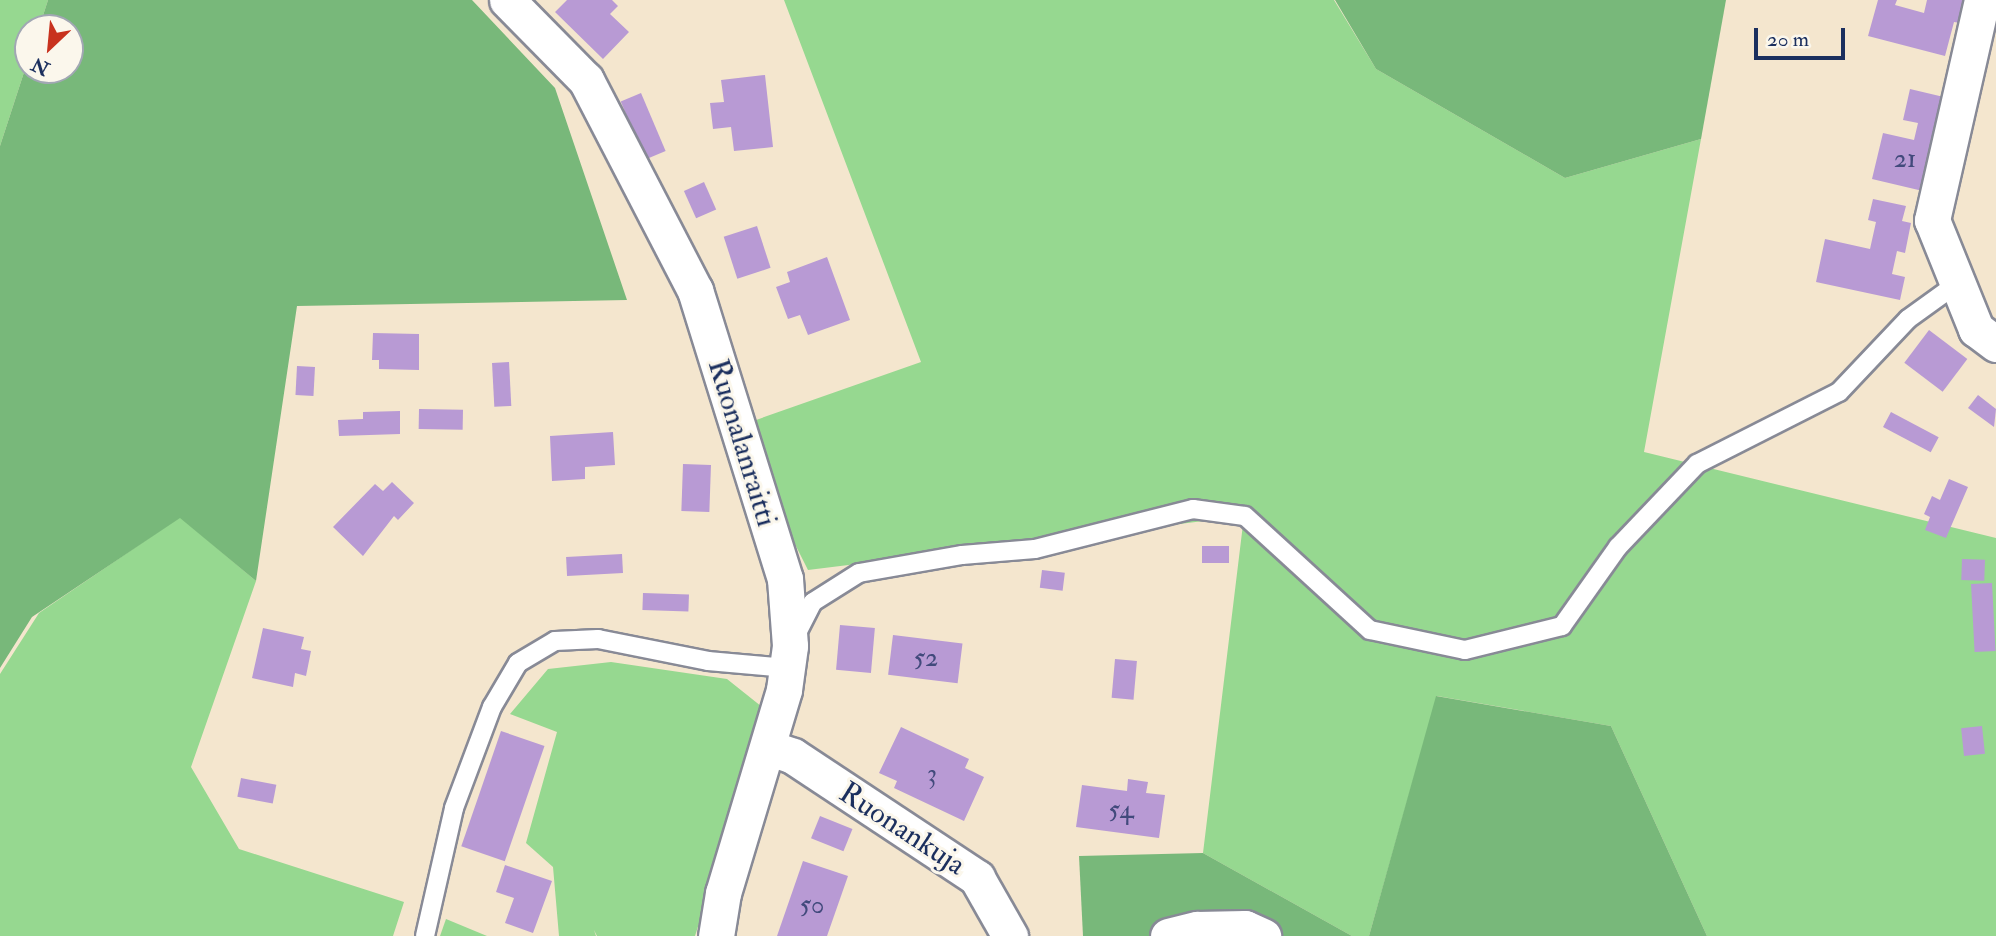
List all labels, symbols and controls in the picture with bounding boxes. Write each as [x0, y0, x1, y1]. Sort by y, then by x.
north arrow [14, 14, 84, 84]
scale bar [1758, 14, 1849, 58]
text: 20 m [1767, 26, 1809, 53]
text: N [28, 52, 54, 81]
house number: 21 [1894, 144, 1916, 176]
street label: Ruonalanraitti [699, 355, 785, 531]
house number: 52 [914, 643, 938, 675]
house number: 3 [927, 759, 937, 791]
street label: Ruonankuja [832, 775, 972, 883]
house number: 54 [1109, 795, 1133, 827]
house number: 50 [800, 890, 824, 922]

